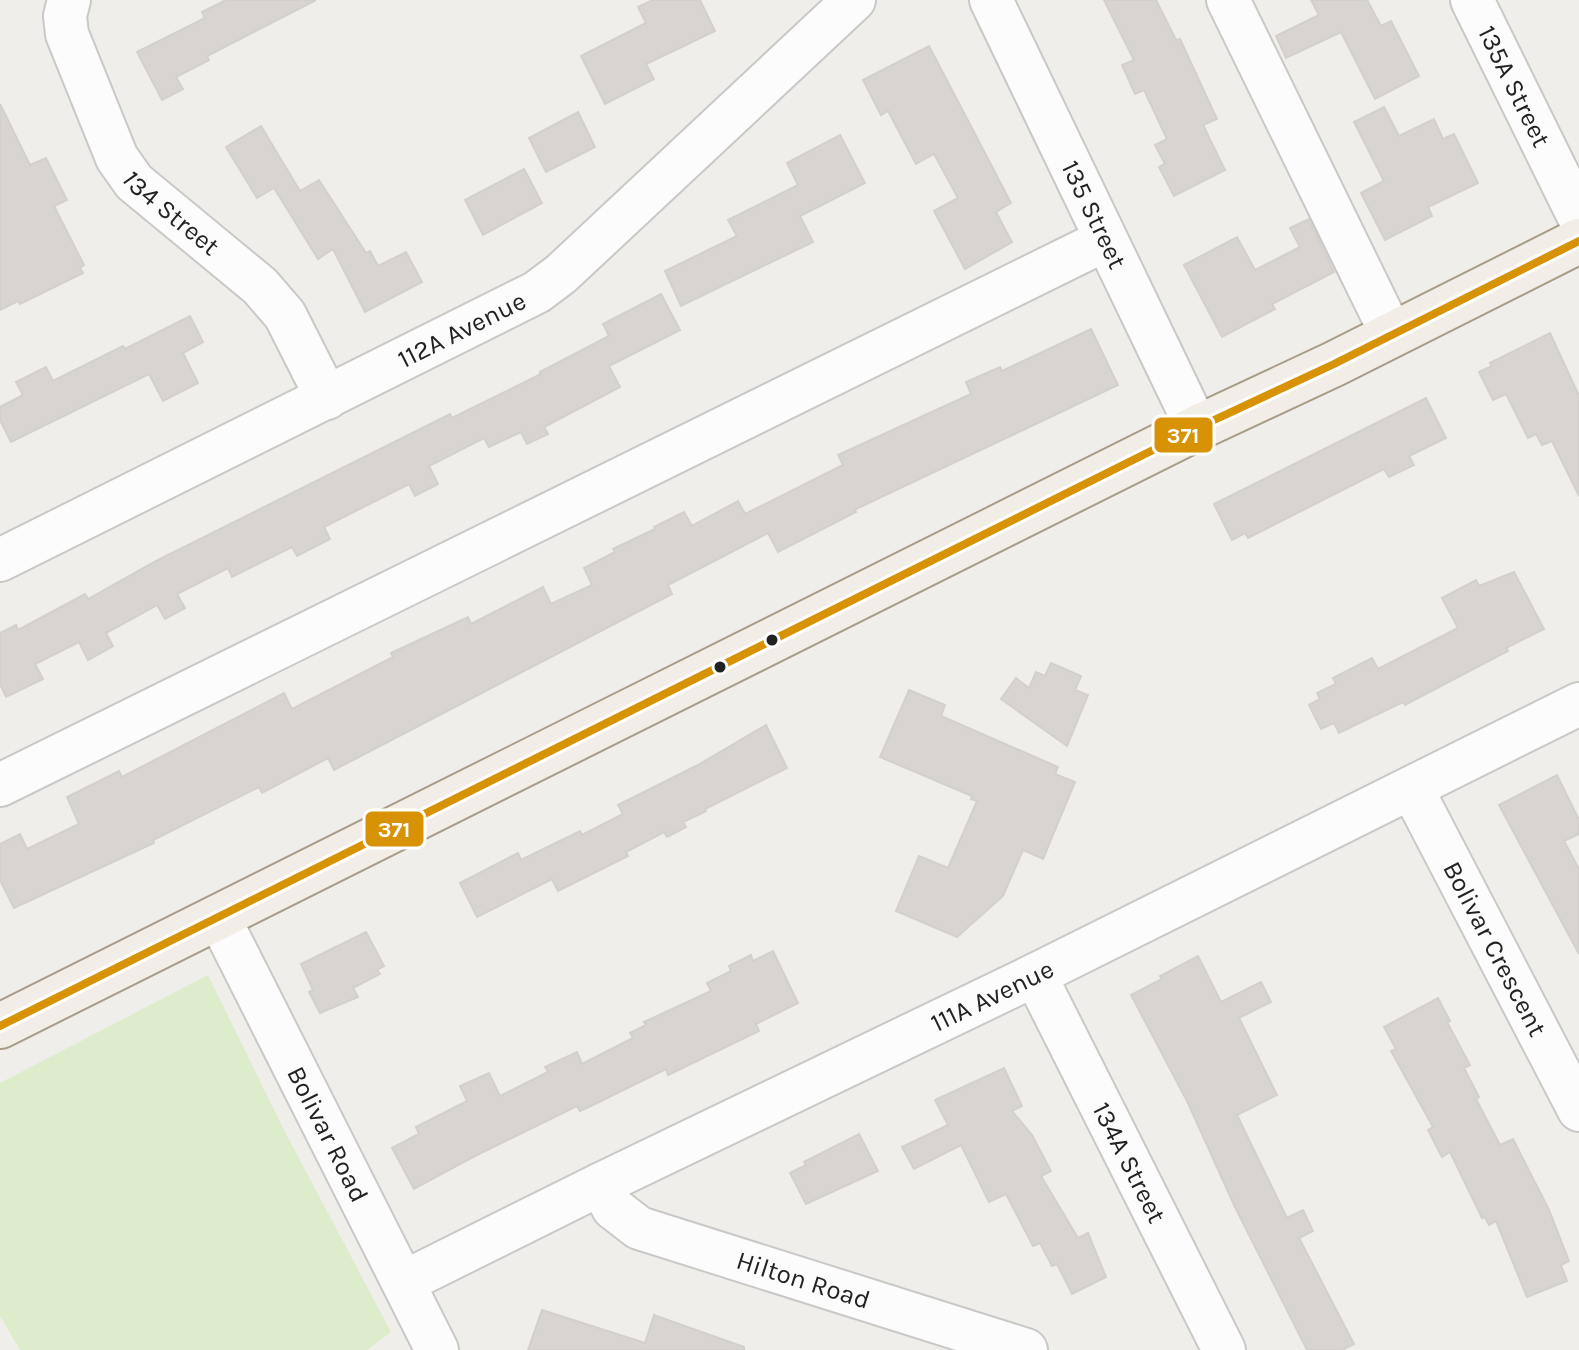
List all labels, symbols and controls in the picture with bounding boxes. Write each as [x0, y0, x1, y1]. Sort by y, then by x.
street label: 135A Street [1472, 20, 1557, 152]
street label: 135 Street [1055, 155, 1133, 274]
street label: 134 Street [116, 165, 226, 262]
street label: 112A Avenue [393, 285, 531, 374]
line badge: 371 [1153, 416, 1214, 454]
text: 371 [1167, 423, 1199, 449]
unlabelled marker [764, 632, 780, 648]
unlabelled marker [712, 659, 728, 675]
line badge: 371 [364, 810, 425, 848]
text: 371 [378, 817, 410, 843]
street label: Bolivar Crescent [1437, 856, 1553, 1042]
street label: 111A Avenue [926, 953, 1059, 1038]
street label: Bolivar Road [281, 1061, 375, 1207]
street label: 134A Street [1086, 1097, 1173, 1228]
street label: Hilton Road [733, 1244, 874, 1315]

